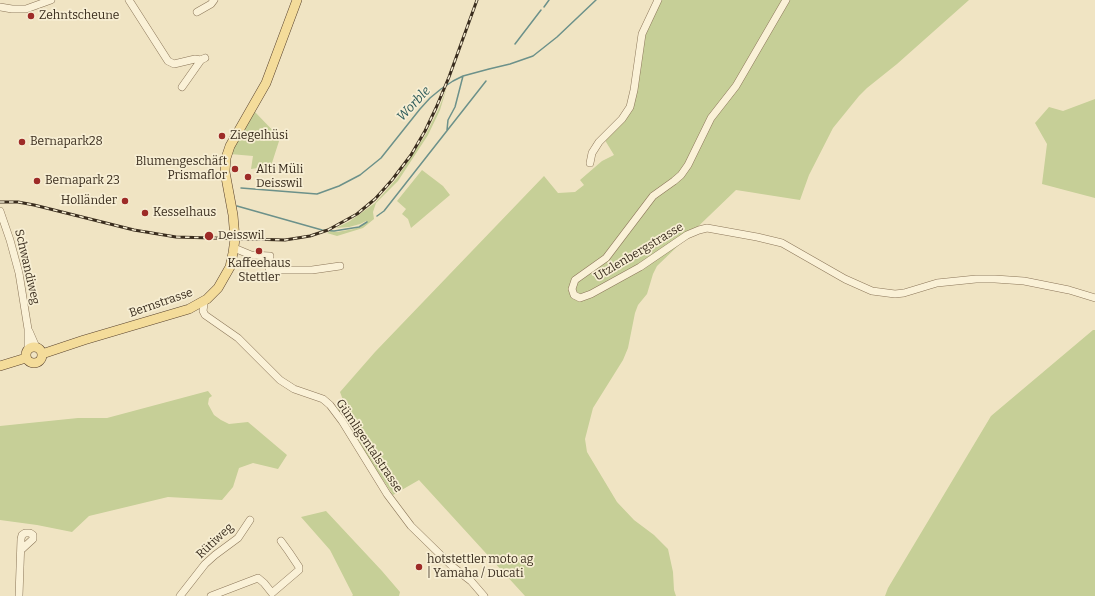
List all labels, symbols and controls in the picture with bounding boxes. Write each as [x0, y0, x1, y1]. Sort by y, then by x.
place label: Zehntscheune [39, 9, 119, 23]
marker: Zehntscheune [26, 11, 36, 21]
water label: Worble [394, 83, 434, 125]
place label: Ziegelhüsi [230, 129, 288, 143]
marker: Ziegelhüsi [217, 131, 227, 141]
place label: Bernapark28 [30, 135, 103, 149]
marker: Bernapark28 [17, 137, 27, 147]
place label: Blumengeschäft Prismaflor [135, 155, 227, 183]
place label: Alti Müli Deisswil [256, 163, 303, 191]
marker: Blumengeschäft Prismaflor [230, 164, 240, 174]
marker: Alti Müli Deisswil [243, 172, 253, 182]
place label: Bernapark 23 [45, 174, 120, 188]
marker: Bernapark 23 [32, 176, 42, 186]
place label: Holländer [61, 194, 117, 208]
marker: Holländer [120, 196, 130, 206]
place label: Kesselhaus [153, 206, 216, 220]
marker: Kesselhaus [140, 208, 150, 218]
street label: Utzlenbergstrasse [592, 220, 686, 284]
street label: Schwandiweg [11, 228, 43, 306]
place label: Deisswil [218, 229, 264, 243]
marker: Deisswil [203, 230, 215, 242]
marker: Kaffeehaus Stettler [254, 246, 264, 256]
place label: Kaffeehaus Stettler [228, 257, 290, 285]
street label: Bernstrasse [127, 285, 195, 321]
street label: Gümligentalstrasse [333, 397, 405, 495]
street label: Rütiweg [193, 520, 237, 562]
place label: hotstettler moto ag | Yamaha / Ducati [427, 553, 533, 581]
marker: hotstettler moto ag | Yamaha / Ducati [414, 562, 424, 572]

